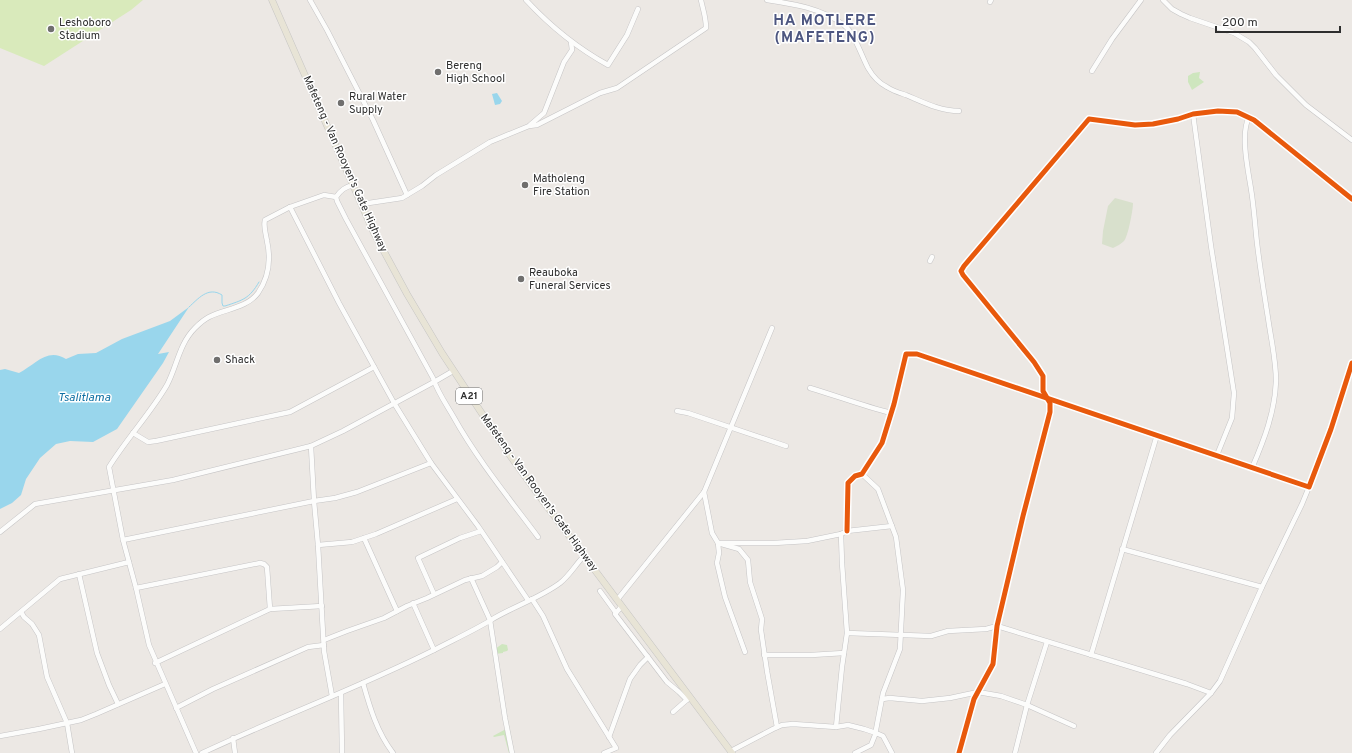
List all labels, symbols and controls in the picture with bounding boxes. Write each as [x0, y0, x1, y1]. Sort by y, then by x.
scale bar [1216, 8, 1340, 34]
district label: HA MOTLERE (MAFETENG) [773, 12, 877, 48]
text: 200 m [1222, 15, 1258, 31]
place label: Leshoboro Stadium [59, 16, 111, 43]
marker: Leshoboro Stadium [46, 24, 56, 34]
place label: Bereng High School [446, 59, 505, 86]
marker: Bereng High School [433, 67, 443, 77]
street label: Mafeteng - Van Rooyen's Gate Highway [300, 74, 390, 255]
place label: Rural Water Supply [349, 90, 407, 117]
marker: Rural Water Supply [336, 98, 346, 108]
place label: Matholeng Fire Station [533, 172, 590, 199]
marker: Matholeng Fire Station [520, 180, 530, 190]
place label: Reauboka Funeral Services [529, 266, 611, 293]
marker: Reauboka Funeral Services [516, 274, 526, 284]
place label: Shack [225, 353, 255, 367]
marker: Shack [212, 355, 222, 365]
road number: A21 [456, 388, 482, 404]
water label: Tsalitlama [58, 390, 111, 406]
street label: Mafeteng - Van Rooyen's Gate Highway [477, 411, 601, 575]

